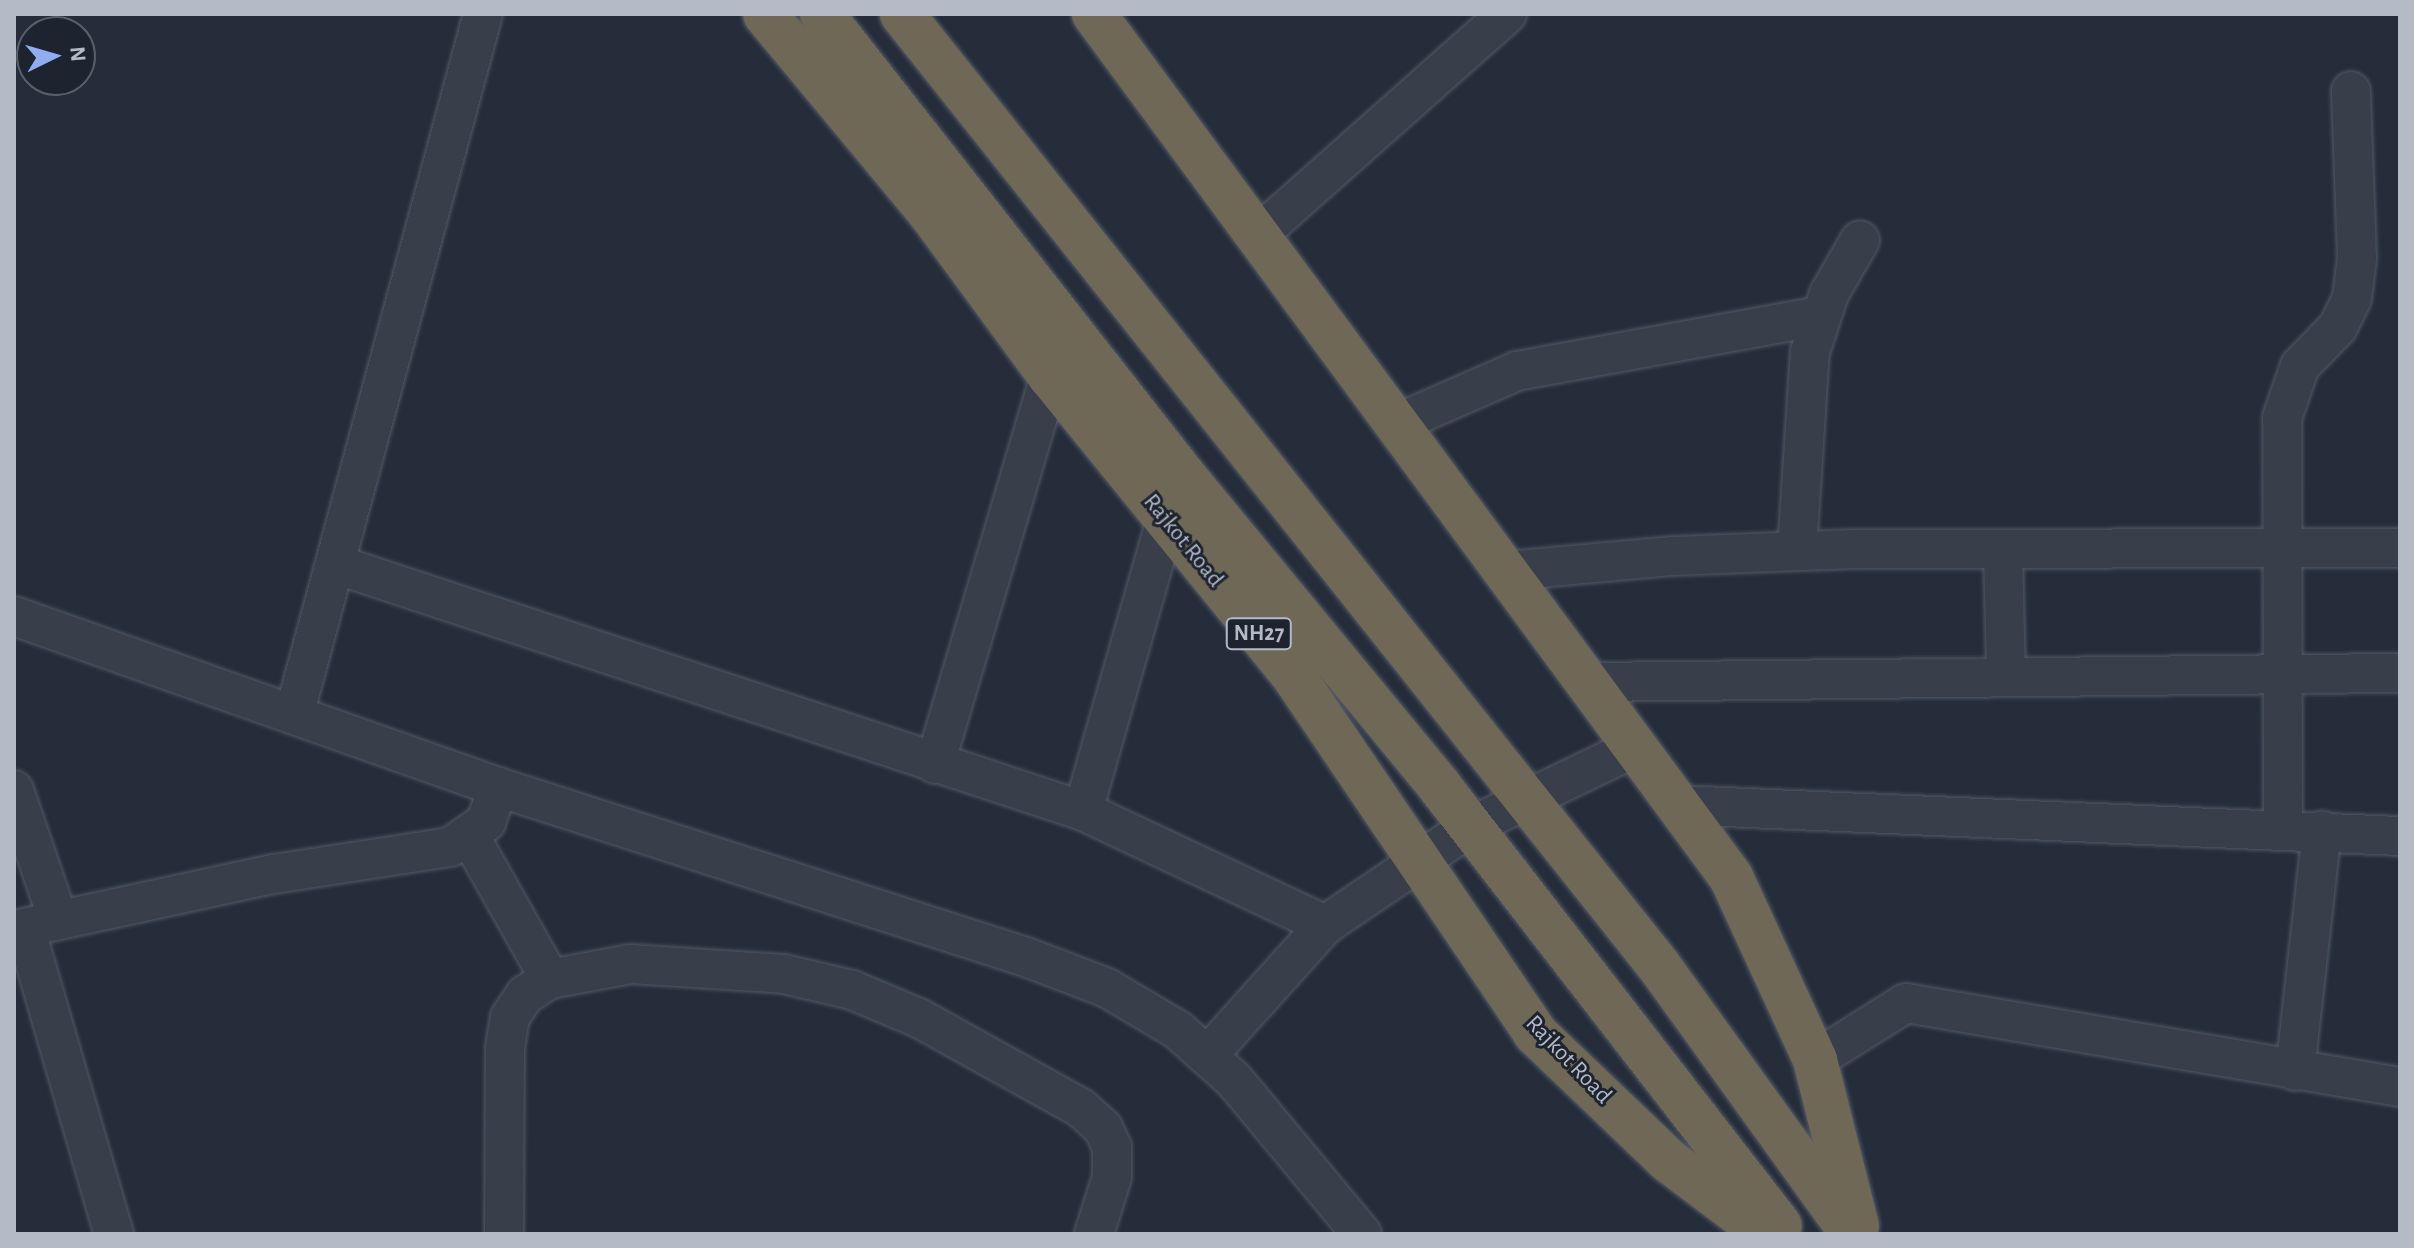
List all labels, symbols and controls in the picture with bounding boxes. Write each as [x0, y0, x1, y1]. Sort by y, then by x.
north arrow [16, 16, 96, 96]
text: N [66, 45, 90, 63]
street label: Rajkot Road [1137, 488, 1229, 594]
road number: NH27 [1225, 616, 1293, 652]
street label: Rajkot Road [1519, 1010, 1617, 1110]

